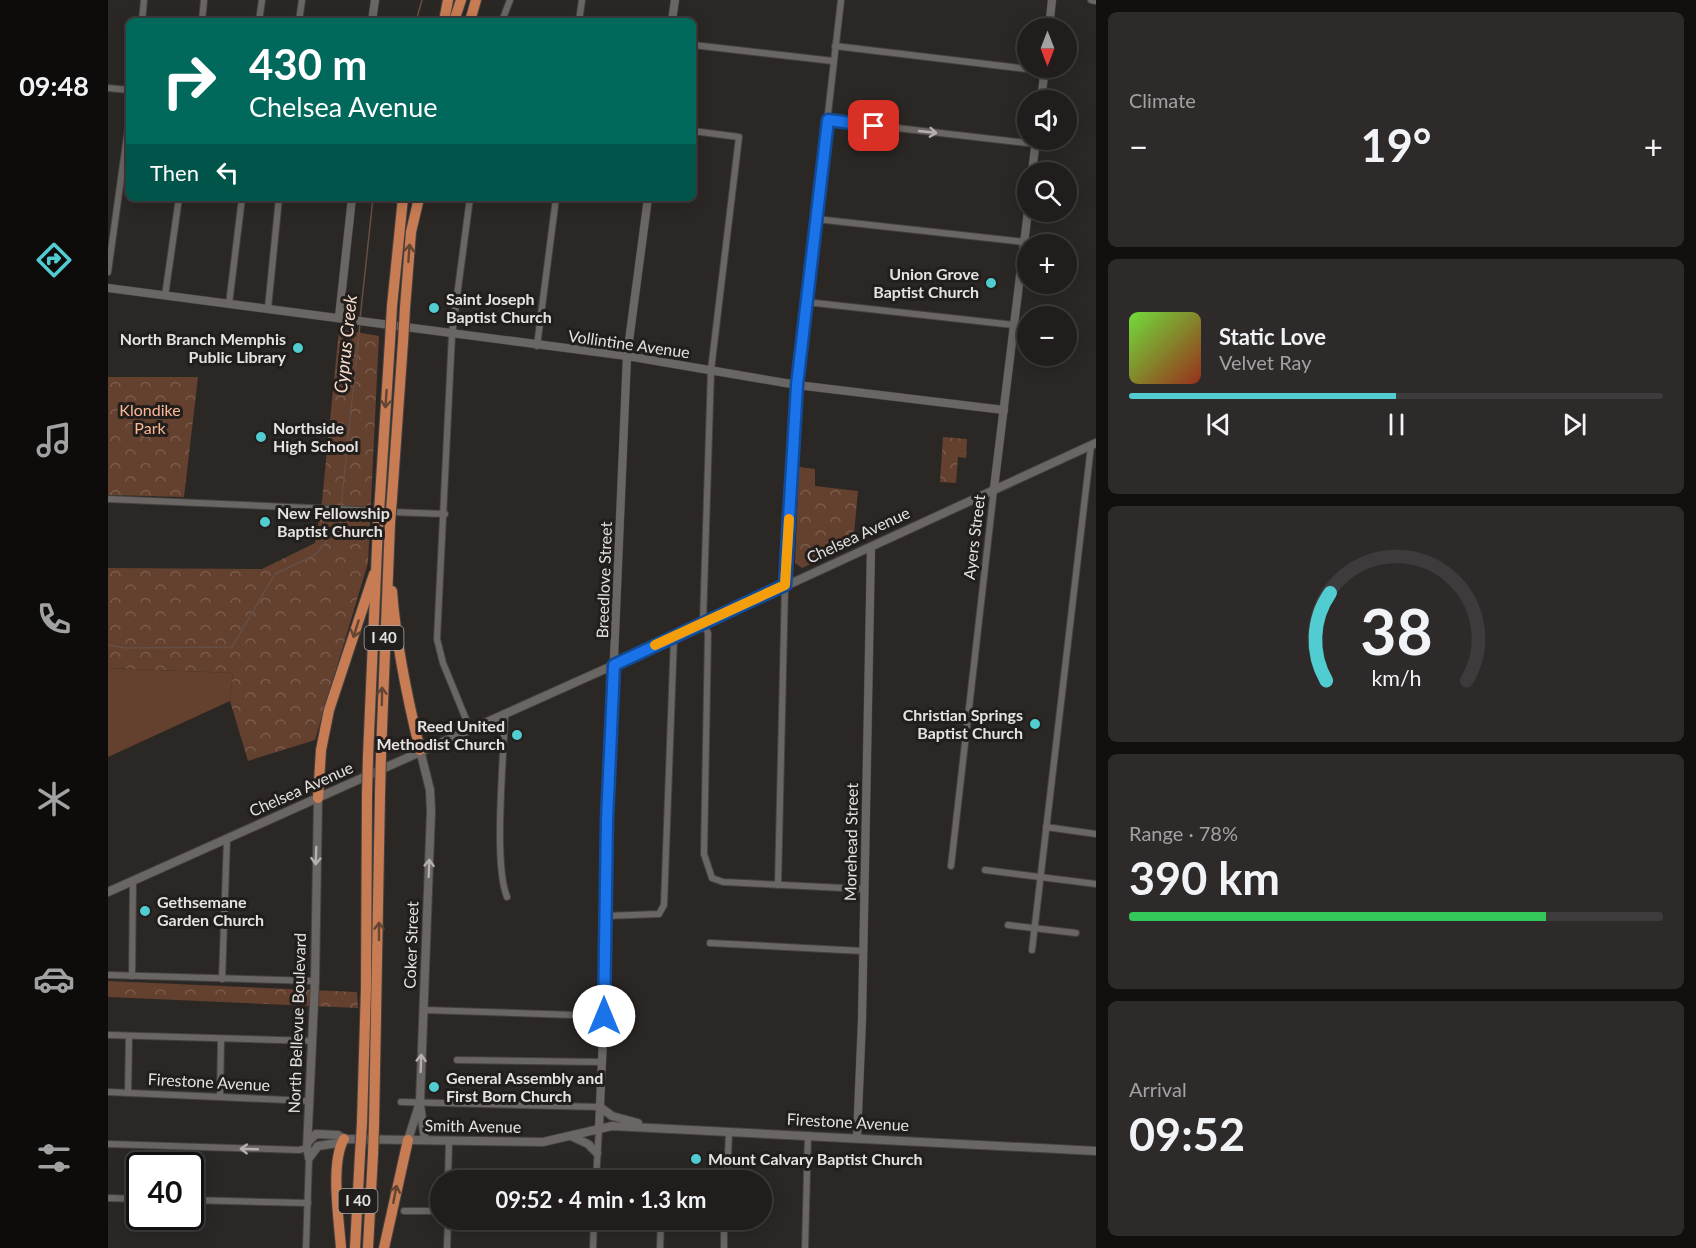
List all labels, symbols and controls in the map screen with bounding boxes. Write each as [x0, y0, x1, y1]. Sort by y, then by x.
north arrow [1017, 18, 1077, 78]
map controls [1017, 18, 1077, 366]
text: 430 m [249, 39, 367, 89]
icon: right [150, 42, 228, 120]
text: 09:48 [19, 69, 89, 102]
text: Climate [1129, 88, 1196, 112]
text: Chelsea Avenue [249, 90, 438, 123]
button: sound [1017, 90, 1077, 150]
pin [848, 100, 899, 151]
icon: arrive [857, 109, 890, 142]
text: 19° [1361, 118, 1431, 172]
text: − [1129, 126, 1148, 166]
text: + [1644, 126, 1663, 166]
one-way arrow [918, 127, 937, 138]
icon: left [211, 156, 244, 189]
text: Then [150, 159, 199, 186]
button: search [1017, 162, 1077, 222]
button: + [1017, 234, 1077, 294]
icon: directions [33, 239, 75, 281]
one-way arrow [404, 243, 415, 263]
place label: Union Grove Baptist Church [873, 264, 979, 301]
marker: Union Grove Baptist Church [984, 276, 998, 290]
place label: Saint Joseph Baptist Church [446, 289, 552, 326]
water label: Cyprus Creek [329, 293, 361, 394]
marker: Saint Joseph Baptist Church [427, 301, 441, 315]
button: − [1017, 306, 1077, 366]
text: Static Love [1219, 323, 1326, 350]
street label: Vollintine Avenue [567, 326, 691, 361]
place label: North Branch Memphis Public Library [120, 329, 287, 366]
marker: North Branch Memphis Public Library [291, 341, 305, 355]
text: Velvet Ray [1219, 350, 1312, 374]
one-way arrow [380, 389, 391, 409]
park label: Klondike Park [119, 400, 181, 437]
icon: previous [1202, 408, 1235, 441]
icon: pause [1380, 408, 1413, 441]
icon: next [1558, 408, 1591, 441]
place label: Northside High School [273, 418, 359, 455]
icon: music [33, 419, 75, 461]
marker: Northside High School [254, 430, 268, 444]
street label: Ayers Street [959, 493, 988, 581]
street label: Chelsea Avenue [803, 502, 912, 567]
place label: New Fellowship Baptist Church [277, 503, 390, 540]
marker: New Fellowship Baptist Church [258, 515, 272, 529]
street label: Breedlove Street [592, 521, 615, 639]
text: 38 [1360, 593, 1432, 668]
icon: phone [33, 598, 75, 640]
one-way arrow [350, 619, 361, 638]
road number: I 40 [364, 626, 404, 650]
text: km/h [1371, 665, 1421, 691]
one-way arrow [376, 686, 388, 706]
place label: Christian Springs Baptist Church [903, 705, 1023, 742]
place label: Reed United Methodist Church [376, 716, 505, 753]
marker: Christian Springs Baptist Church [1028, 717, 1042, 731]
marker: Reed United Methodist Church [510, 728, 524, 742]
street label: Chelsea Avenue [246, 757, 356, 820]
icon: climate [33, 778, 75, 820]
street label: Morehead Street [840, 783, 861, 901]
text: Range · 78% [1129, 821, 1238, 845]
one-way arrow [310, 846, 321, 866]
text: 390 km [1129, 851, 1280, 905]
one-way arrow [423, 858, 434, 878]
place label: Gethsemane Garden Church [157, 892, 264, 929]
street label: Coker Street [399, 901, 422, 989]
marker: Gethsemane Garden Church [138, 904, 152, 918]
one-way arrow [373, 922, 385, 942]
street label: North Bellevue Boulevard [284, 932, 309, 1114]
icon: car [33, 958, 75, 1000]
position arrow [572, 984, 636, 1048]
one-way arrow [416, 1053, 427, 1073]
place label: General Assembly and First Born Church [446, 1068, 603, 1105]
street label: Firestone Avenue [147, 1069, 271, 1094]
text: Arrival [1129, 1077, 1187, 1101]
marker: General Assembly and First Born Church [427, 1080, 441, 1094]
text: 09:52 [1129, 1107, 1245, 1161]
street label: Firestone Avenue [786, 1109, 910, 1134]
street label: Smith Avenue [424, 1115, 522, 1136]
icon: filters [33, 1137, 75, 1179]
one-way arrow [239, 1143, 259, 1154]
place label: Mount Calvary Baptist Church [708, 1149, 923, 1168]
speed limit sign: 40 [126, 1152, 204, 1230]
marker: Mount Calvary Baptist Church [689, 1152, 703, 1166]
one-way arrow [390, 1185, 401, 1204]
text: 09:52 · 4 min · 1.3 km [496, 1186, 706, 1213]
road number: I 40 [338, 1189, 378, 1213]

